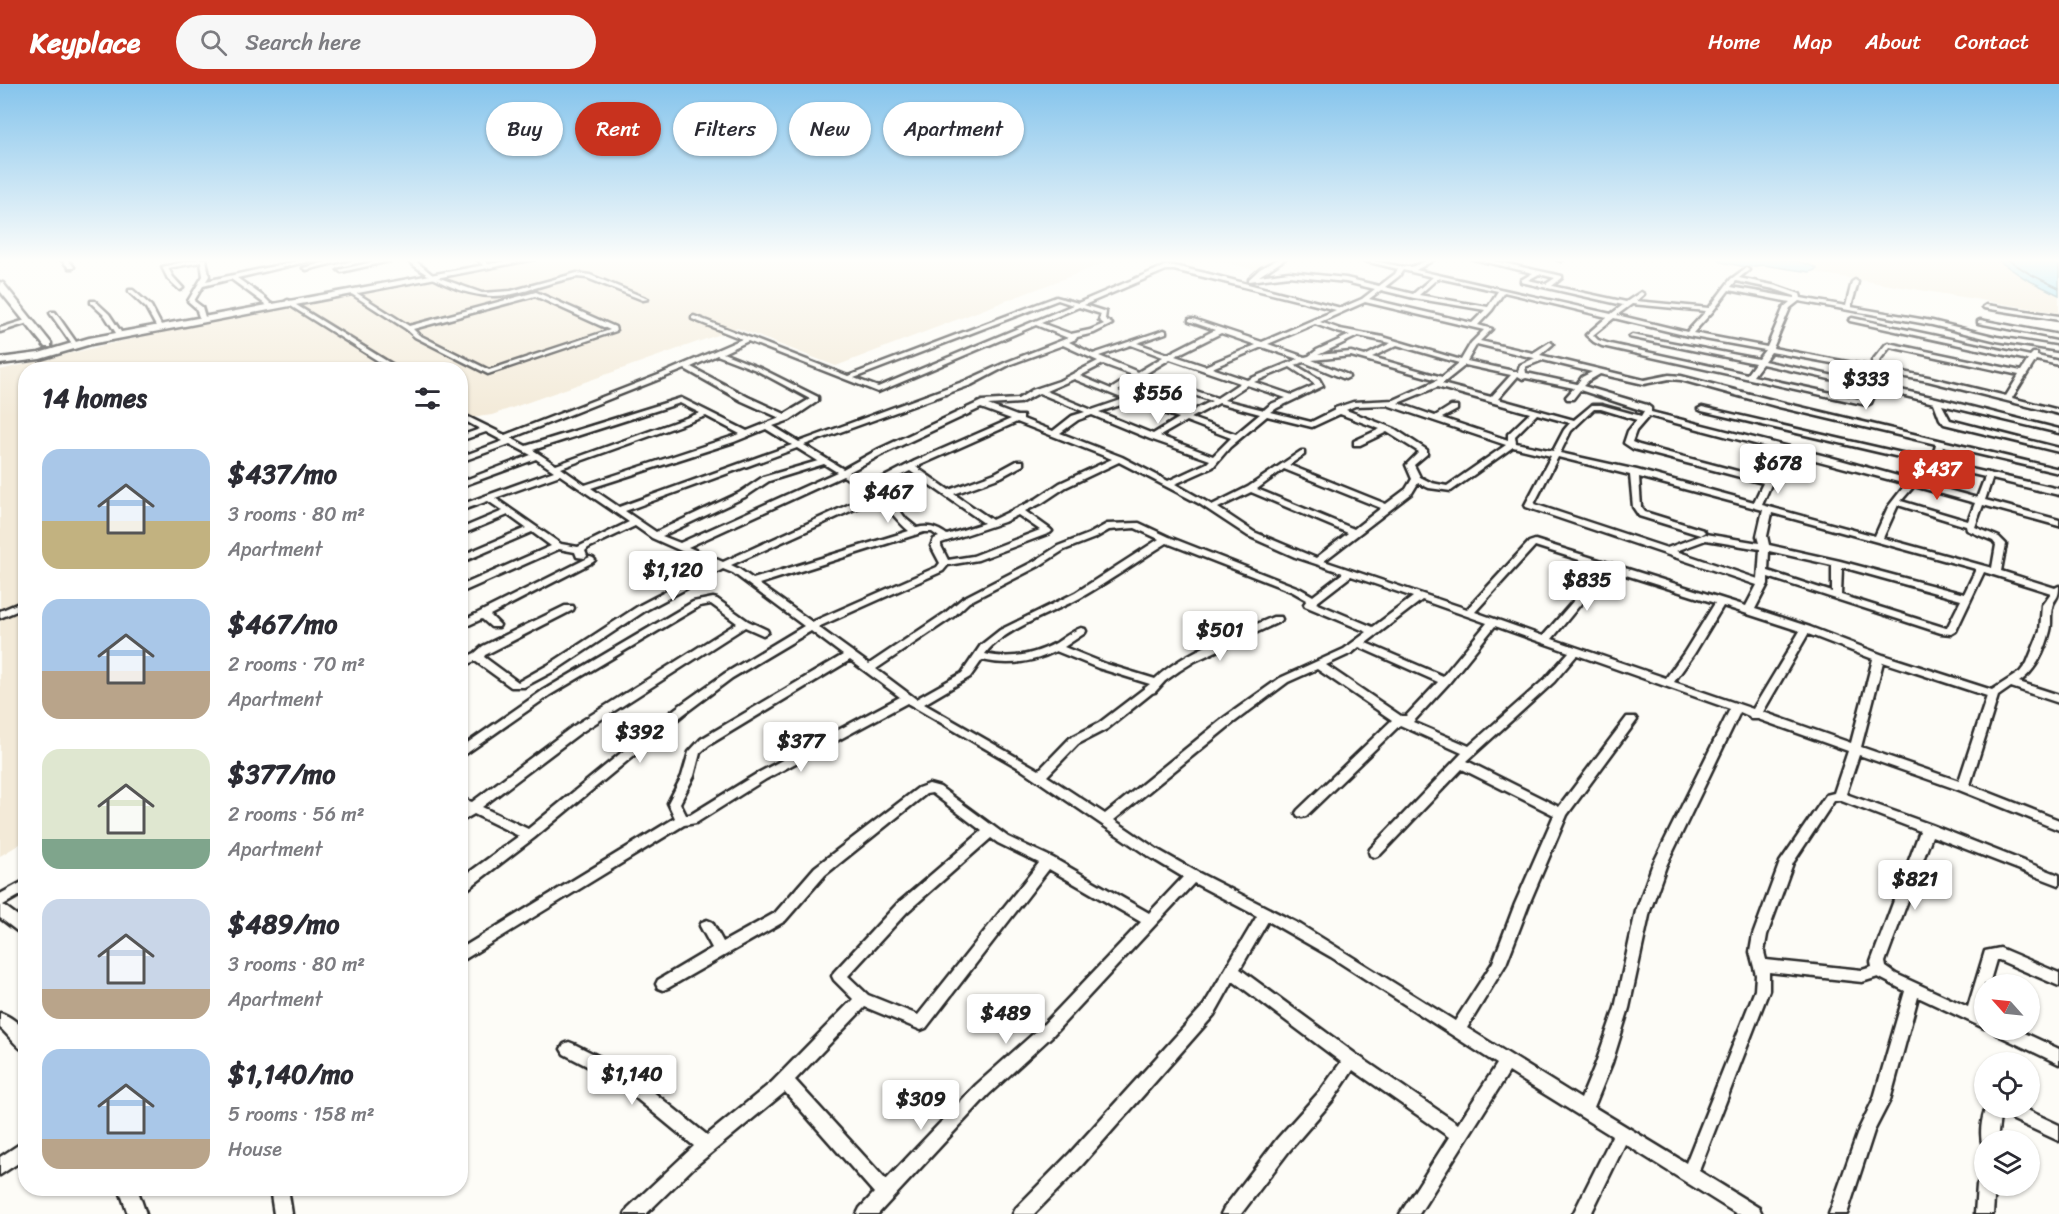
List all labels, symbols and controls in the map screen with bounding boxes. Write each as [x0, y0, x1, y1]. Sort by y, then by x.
search box [176, 15, 596, 69]
text: Keyplace [30, 18, 140, 67]
text: Search here [245, 23, 361, 62]
text: Home [1708, 23, 1760, 61]
text: Map [1793, 23, 1832, 61]
text: About [1865, 23, 1922, 61]
text: Contact [1955, 23, 2029, 61]
icon: search [197, 26, 230, 59]
chip: Buy [486, 102, 563, 156]
chip: Rent [575, 102, 661, 156]
chip: Filters [673, 102, 777, 156]
chip: New [789, 102, 871, 156]
chip: Apartment [883, 102, 1024, 156]
pin: $333 [1830, 360, 1902, 411]
text: $333 [1843, 362, 1889, 397]
pin: $556 [1122, 374, 1194, 425]
text: 14 homes [42, 375, 147, 421]
text: $556 [1133, 376, 1183, 411]
icon: filters [411, 382, 444, 415]
pin: $678 [1742, 444, 1814, 495]
text: $678 [1754, 446, 1802, 481]
pin: $437 [1901, 450, 1973, 501]
text: $437/mo [228, 451, 337, 497]
text: $437 [1913, 452, 1961, 487]
icon: home [90, 473, 162, 545]
pin: $467 [852, 473, 924, 524]
text: $467 [864, 475, 912, 510]
text: 3 rooms · 80 m² [228, 497, 365, 532]
text: Apartment [228, 532, 322, 567]
pin: $1,120 [624, 551, 722, 602]
text: $1,120 [643, 553, 703, 588]
pin: $835 [1551, 561, 1623, 612]
text: $835 [1563, 563, 1611, 598]
text: $467/mo [228, 601, 337, 647]
pin: $501 [1184, 611, 1256, 662]
text: $501 [1197, 613, 1243, 648]
icon: home [90, 623, 162, 695]
text: 2 rooms · 70 m² [228, 647, 365, 682]
text: Apartment [228, 682, 322, 717]
pin: $392 [604, 713, 676, 764]
text: $392 [616, 715, 664, 750]
pin: $377 [765, 722, 837, 773]
text: $377 [777, 724, 825, 759]
text: $377/mo [228, 751, 336, 797]
icon: home [90, 773, 162, 845]
text: 2 rooms · 56 m² [228, 797, 365, 832]
text: Apartment [228, 832, 322, 867]
pin: $821 [1879, 860, 1951, 911]
text: $821 [1892, 862, 1938, 897]
text: $489/mo [228, 901, 339, 947]
icon: home [90, 923, 162, 995]
text: 3 rooms · 80 m² [228, 947, 365, 982]
north arrow [1974, 974, 2040, 1040]
map controls [1974, 974, 2040, 1196]
text: Apartment [228, 982, 322, 1017]
pin: $489 [970, 994, 1042, 1045]
text: $489 [981, 996, 1031, 1031]
text: $1,140/mo [228, 1051, 354, 1097]
button: locate [1974, 1052, 2040, 1118]
pin: $1,140 [583, 1055, 681, 1106]
text: $1,140 [601, 1057, 663, 1092]
icon: home [90, 1073, 162, 1145]
pin: $309 [885, 1080, 957, 1131]
text: $309 [896, 1082, 946, 1117]
text: 5 rooms · 158 m² [228, 1097, 375, 1132]
button: layers [1974, 1130, 2040, 1196]
text: House [228, 1132, 282, 1167]

